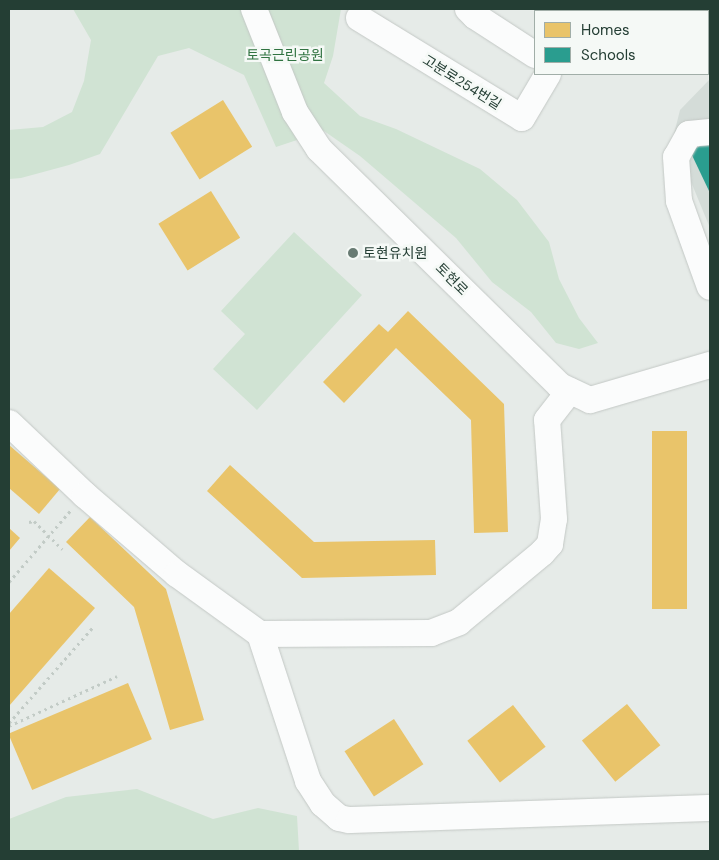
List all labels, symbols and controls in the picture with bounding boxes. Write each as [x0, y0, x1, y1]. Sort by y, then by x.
legend [534, 10, 709, 75]
text: Homes [581, 20, 630, 40]
text: Schools [581, 45, 636, 65]
park label: 토곡근린공원 [246, 47, 324, 63]
street label: 고분로254번길 [420, 51, 504, 113]
place label: 토현유치원 [363, 245, 427, 261]
marker: 토현유치원 [347, 247, 359, 259]
street label: 토현로 [432, 259, 472, 299]

